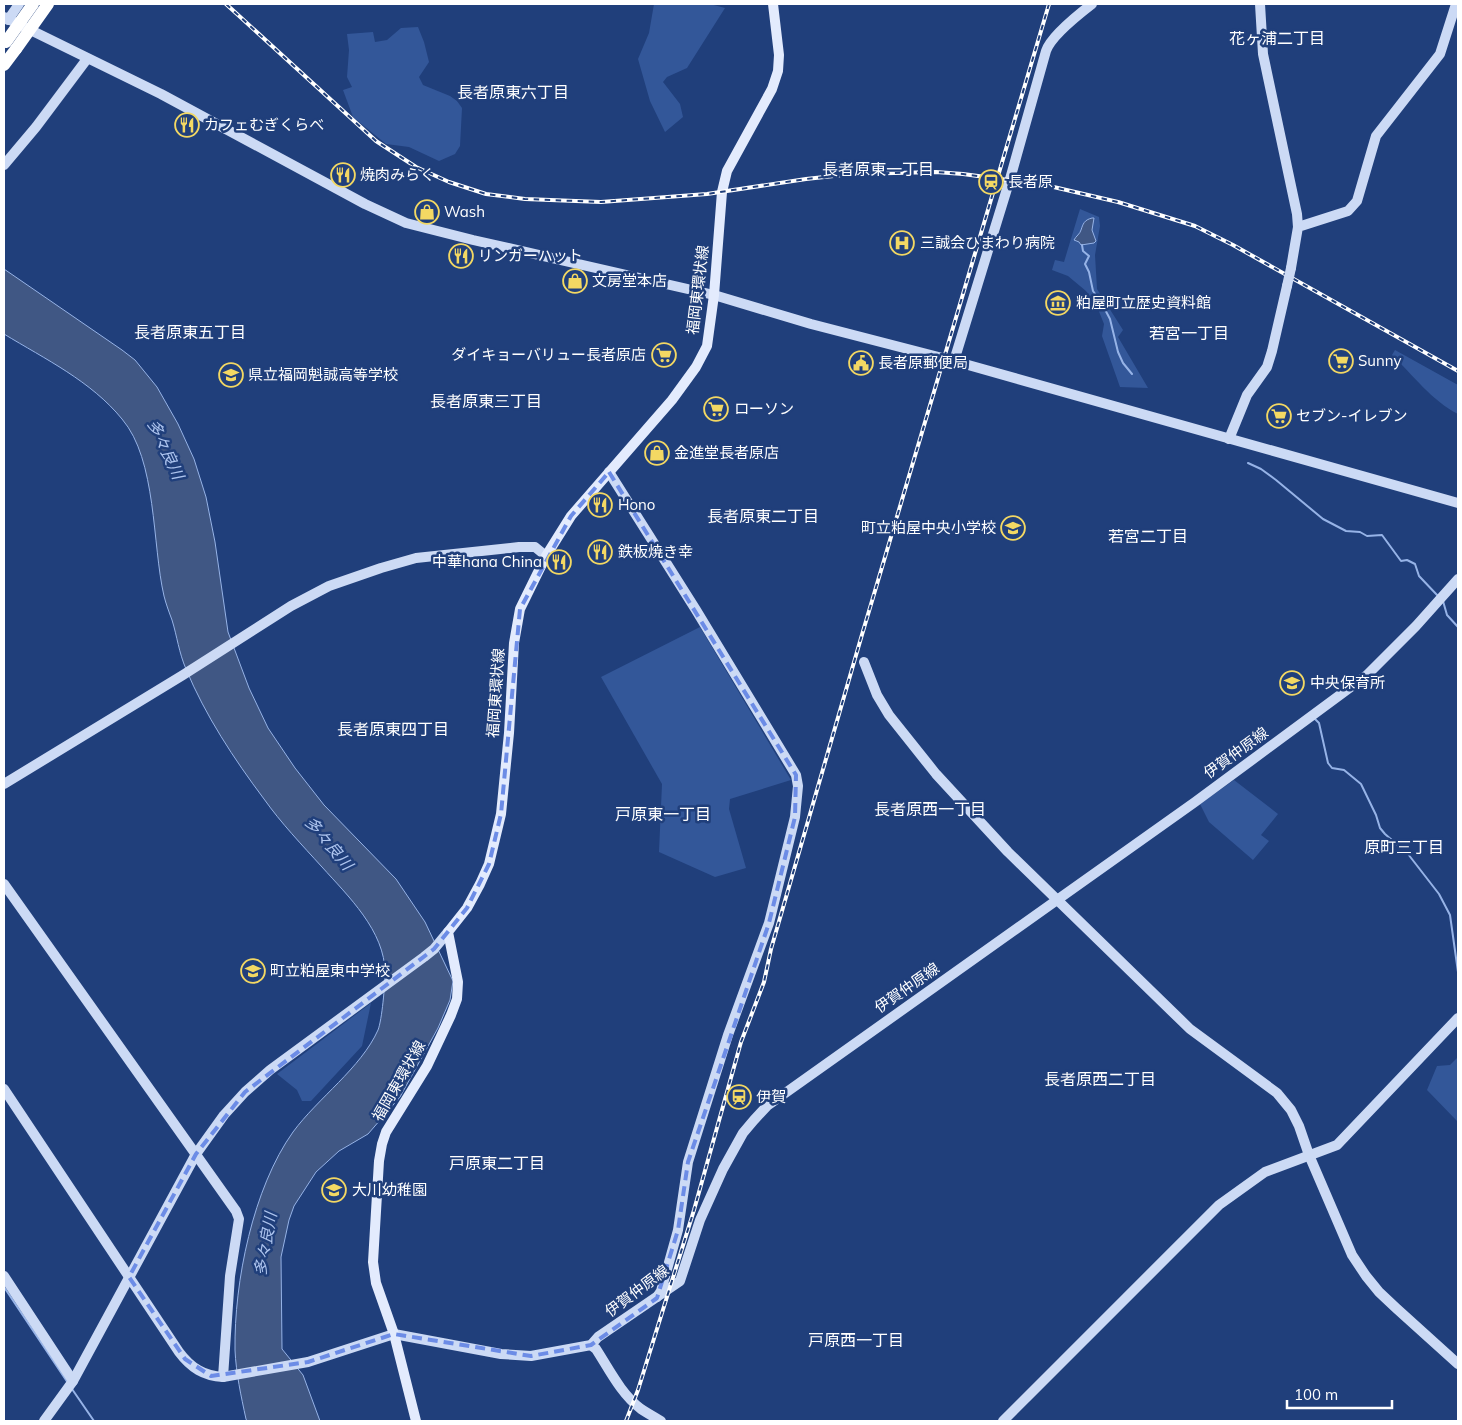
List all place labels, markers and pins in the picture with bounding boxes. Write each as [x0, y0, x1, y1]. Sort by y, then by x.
restaurant icon: カフェむぎくらべ [174, 112, 200, 138]
place label: カフェむぎくらべ [204, 115, 324, 134]
restaurant icon: 焼肉みらく [330, 162, 356, 188]
place label: 焼肉みらく [360, 165, 435, 184]
station icon: 長者原 [978, 169, 1004, 195]
place label: 長者原 [1008, 172, 1053, 191]
shop icon: Wash [414, 199, 440, 225]
place label: Wash [444, 202, 485, 221]
hospital icon: 三誠会ひまわり病院 [889, 230, 915, 256]
place label: 三誠会ひまわり病院 [920, 233, 1055, 252]
restaurant icon: リンガーハット [448, 243, 474, 269]
place label: リンガーハット [478, 246, 583, 265]
shop icon: 文房堂本店 [562, 268, 588, 294]
place label: 文房堂本店 [592, 271, 667, 290]
museum icon: 粕屋町立歴史資料館 [1045, 290, 1071, 316]
place label: 粕屋町立歴史資料館 [1076, 293, 1211, 312]
supermarket icon: ダイキョーバリュー長者原店 [651, 342, 677, 368]
place label: ダイキョーバリュー長者原店 [451, 345, 646, 364]
supermarket icon: Sunny [1328, 348, 1354, 374]
public building icon: 長者原郵便局 [848, 350, 874, 376]
place label: Sunny [1358, 351, 1402, 370]
place label: 長者原郵便局 [878, 353, 968, 372]
school or university icon: 県立福岡魁誠高等学校 [218, 362, 244, 388]
place label: 県立福岡魁誠高等学校 [248, 365, 398, 384]
supermarket icon: ローソン [703, 396, 729, 422]
place label: ローソン [734, 399, 794, 418]
supermarket icon: セブン-イレブン [1266, 403, 1292, 429]
place label: セブン-イレブン [1296, 406, 1407, 425]
shop icon: 金進堂長者原店 [644, 440, 670, 466]
place label: 金進堂長者原店 [674, 443, 779, 462]
restaurant icon: Hono [587, 492, 613, 518]
place label: Hono [618, 495, 655, 514]
school or university icon: 町立粕屋中央小学校 [1000, 515, 1026, 541]
place label: 町立粕屋中央小学校 [861, 518, 996, 537]
restaurant icon: 鉄板焼き幸 [587, 539, 613, 565]
place label: 鉄板焼き幸 [618, 542, 693, 561]
restaurant icon: 中華hana China [546, 549, 572, 575]
place label: 中華hana China [432, 552, 542, 571]
school or university icon: 中央保育所 [1279, 670, 1305, 696]
place label: 中央保育所 [1310, 673, 1385, 692]
school or university icon: 町立粕屋東中学校 [240, 958, 266, 984]
place label: 町立粕屋東中学校 [270, 961, 390, 980]
station icon: 伊賀 [726, 1084, 752, 1110]
place label: 伊賀 [756, 1087, 786, 1106]
school or university icon: 大川幼稚園 [321, 1177, 347, 1203]
place label: 大川幼稚園 [352, 1180, 427, 1199]

